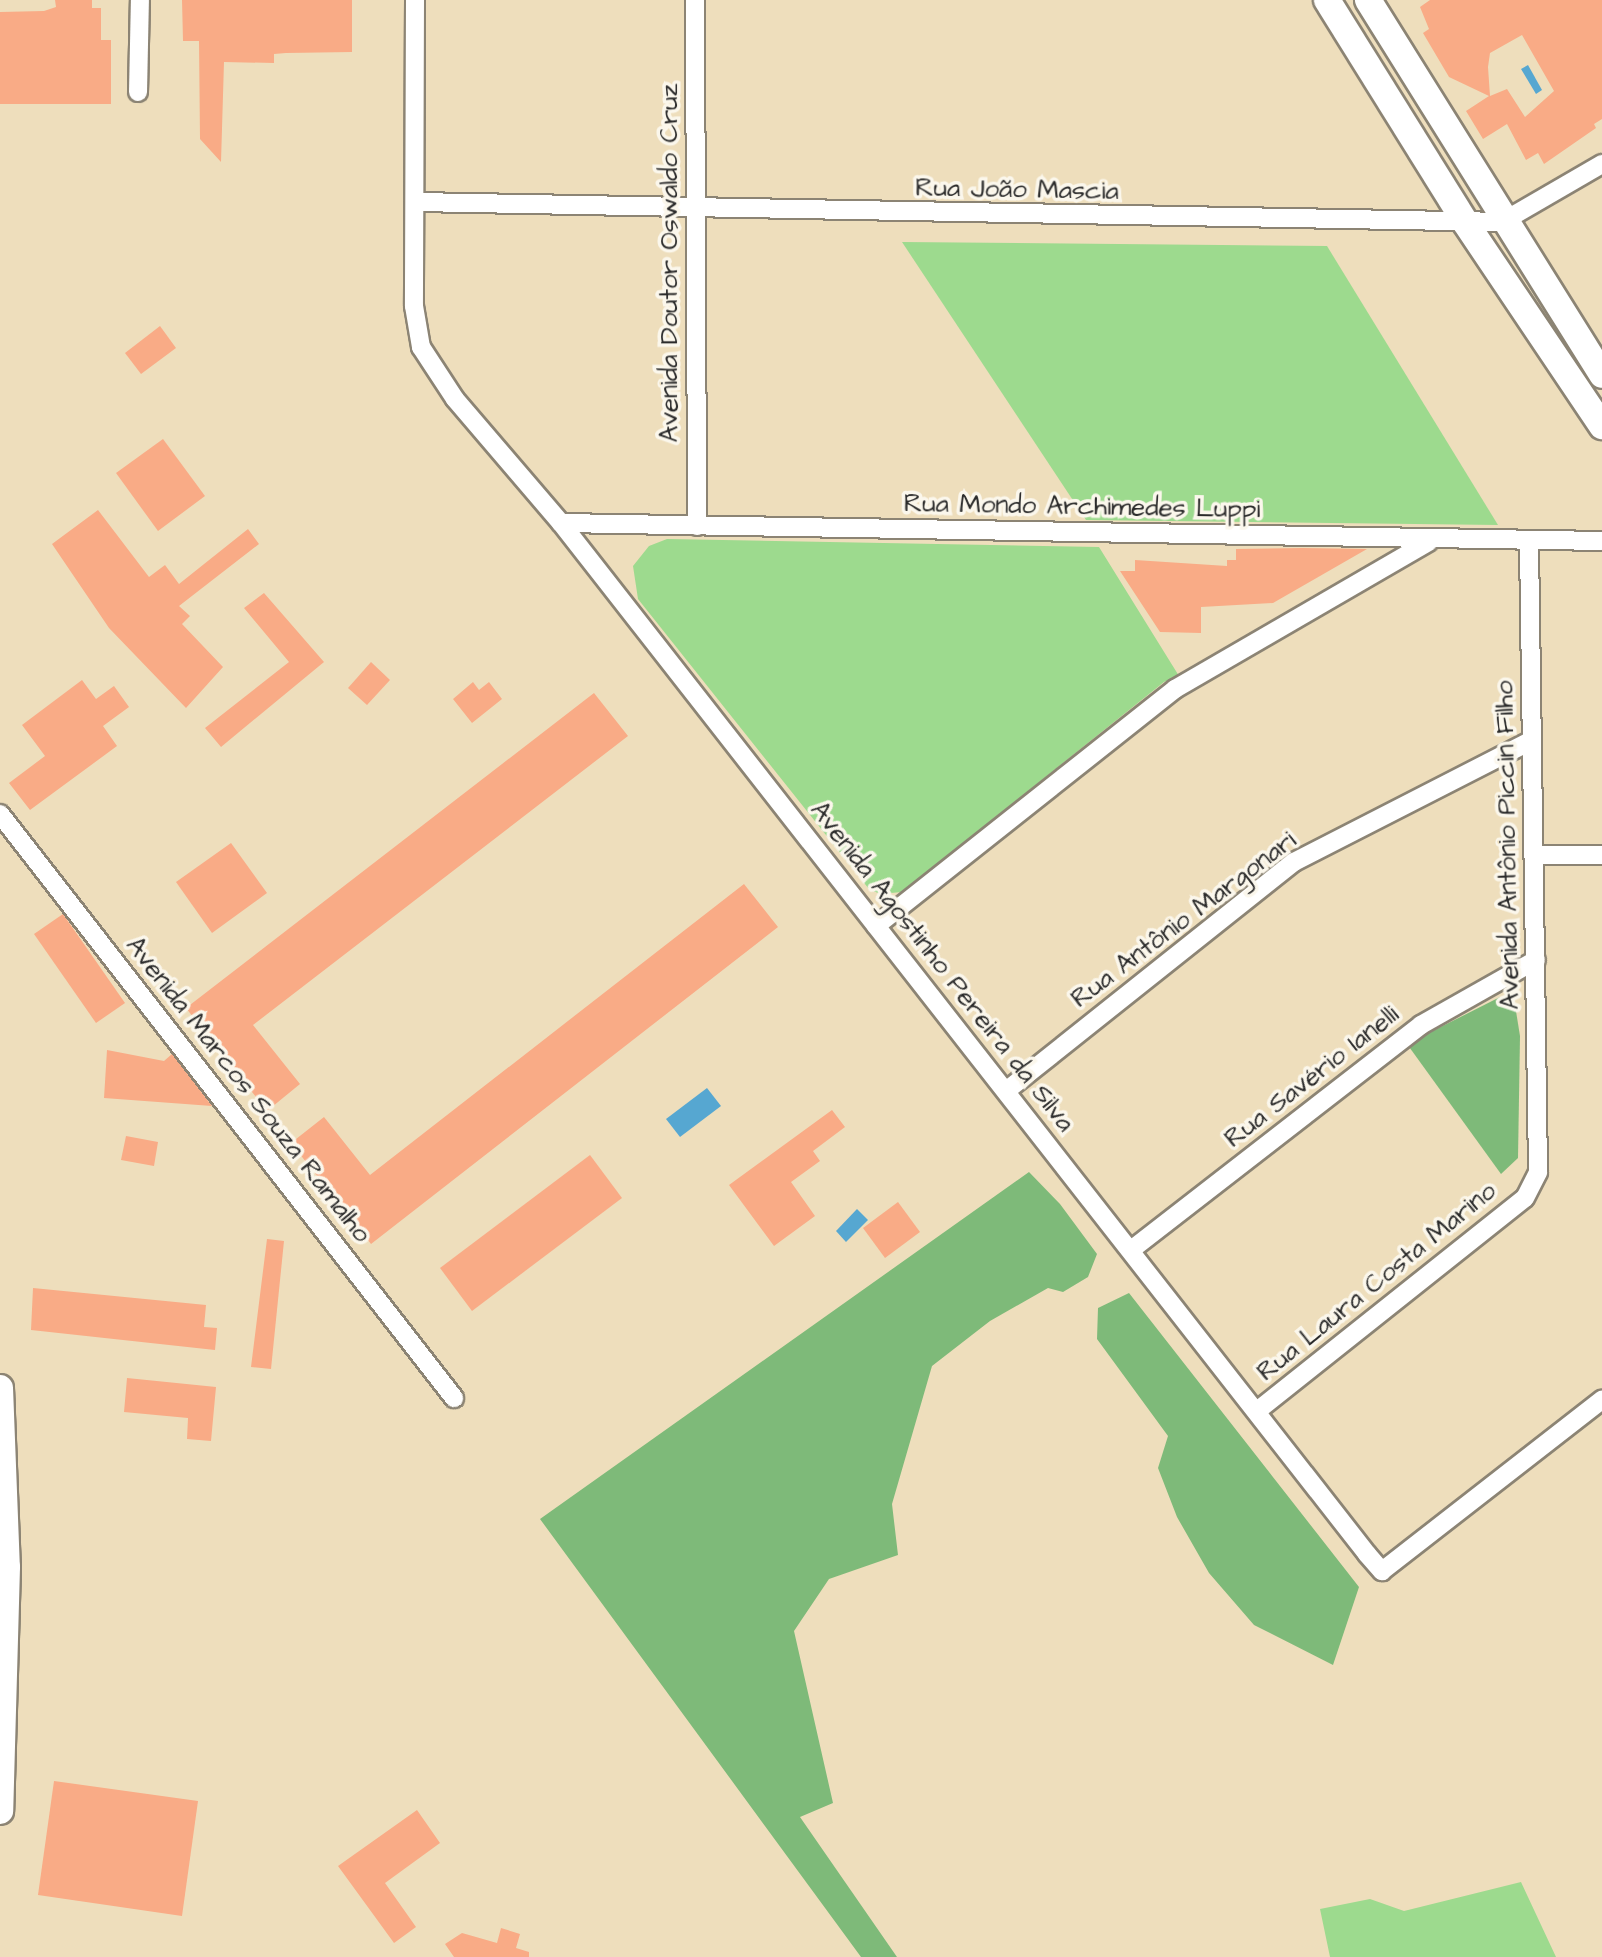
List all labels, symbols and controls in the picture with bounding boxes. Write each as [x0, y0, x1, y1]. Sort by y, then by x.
street label: Avenida Doutor Oswaldo Cruz [654, 84, 686, 442]
street label: Rua João Mascia [915, 173, 1119, 207]
street label: Rua Mondo Archimedes Luppi [904, 488, 1260, 526]
street label: Avenida Antônio Piccin Filho [1490, 680, 1526, 1010]
street label: Avenida Agostinho Pereira da Silva [803, 796, 1081, 1138]
street label: Rua Antônio Margonari [1065, 825, 1303, 1015]
street label: Avenida Marcos Souza Ramalho [119, 931, 377, 1249]
street label: Rua Savério Ianelli [1219, 999, 1405, 1155]
street label: Rua Laura Costa Marino [1251, 1176, 1503, 1388]

